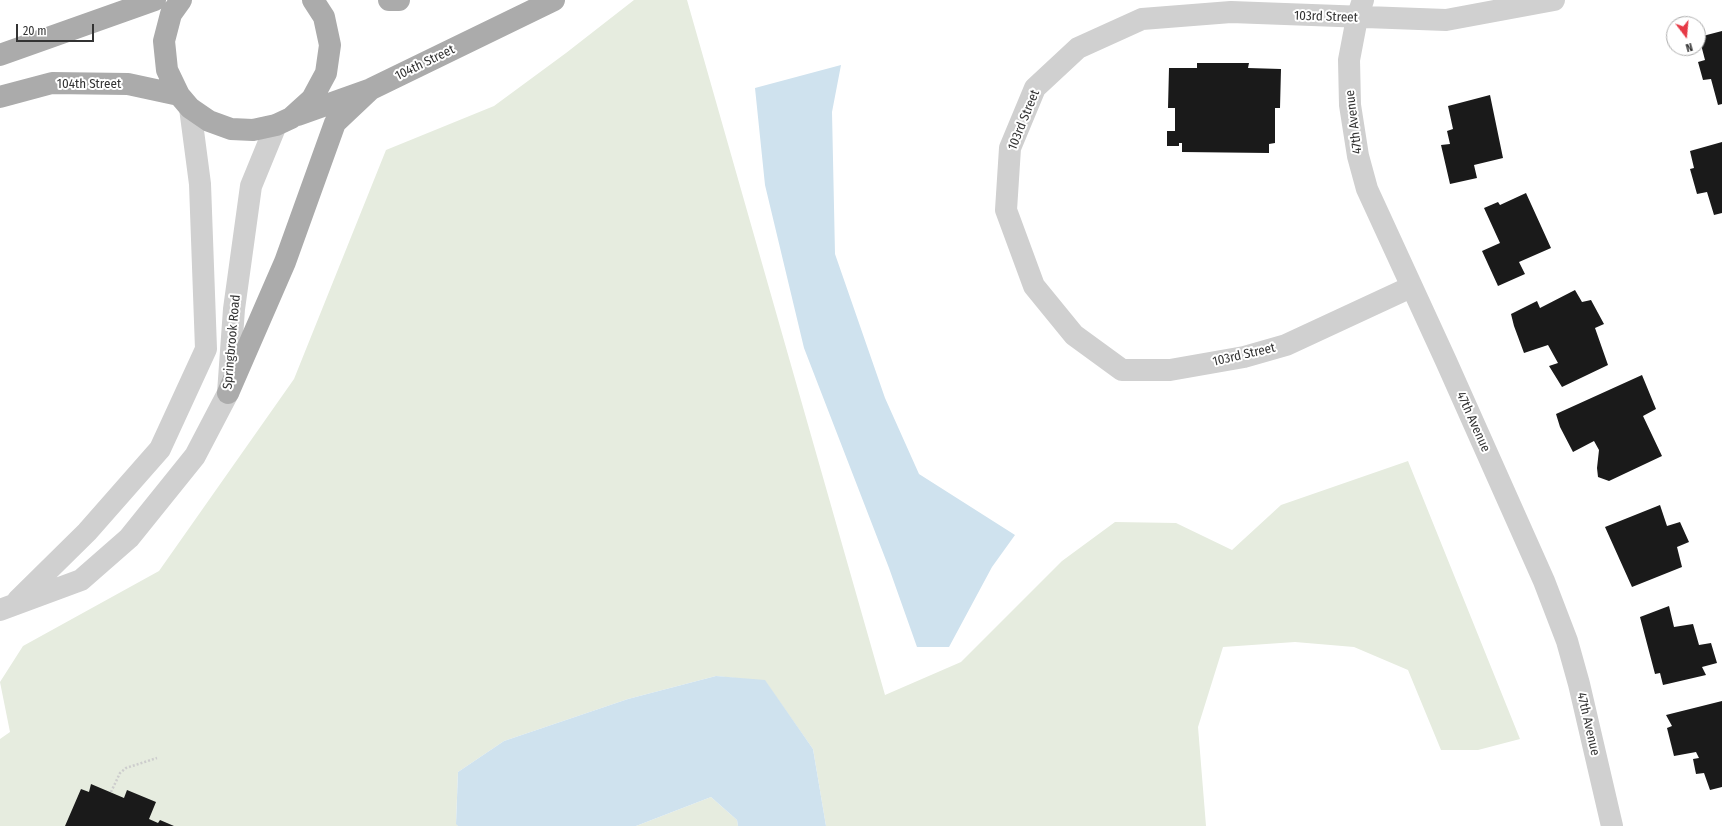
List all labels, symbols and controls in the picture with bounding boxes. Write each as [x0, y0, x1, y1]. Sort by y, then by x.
street label: 103rd Street [1294, 8, 1358, 26]
scale bar [18, 16, 96, 42]
north arrow [1666, 16, 1706, 56]
text: 20 m [23, 24, 47, 38]
text: N [1684, 40, 1694, 54]
street label: 104th Street [393, 42, 457, 84]
street label: 104th Street [57, 76, 121, 92]
street label: 103rd Street [1005, 88, 1043, 152]
street label: 47th Avenue [1342, 89, 1366, 155]
street label: Springbrook Road [220, 294, 244, 390]
street label: 103rd Street [1211, 340, 1277, 370]
street label: 47th Avenue [1453, 389, 1493, 455]
street label: 47th Avenue [1573, 691, 1603, 757]

